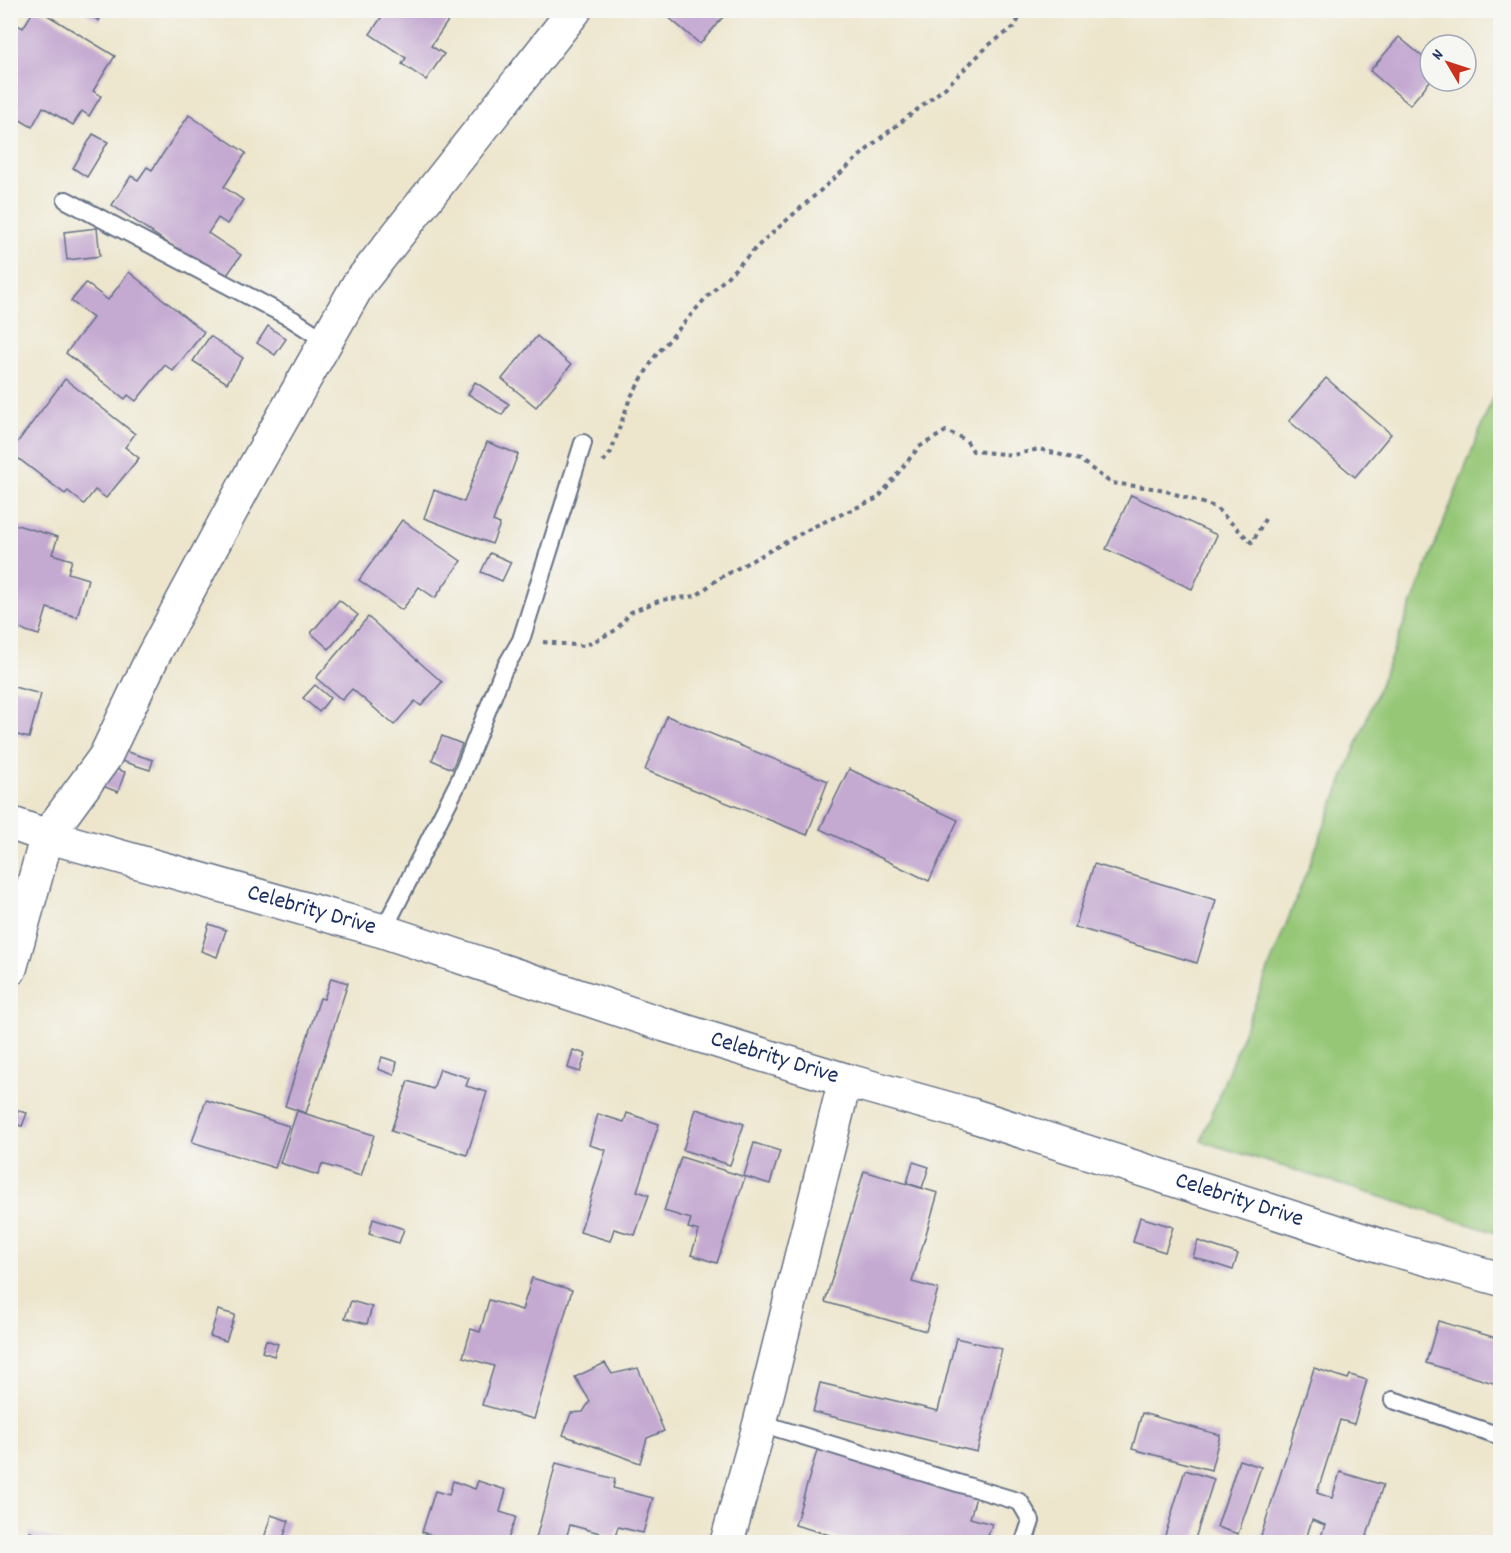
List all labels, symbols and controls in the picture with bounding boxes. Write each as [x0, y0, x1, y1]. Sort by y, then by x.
north arrow [1418, 33, 1478, 93]
text: N [1427, 45, 1450, 65]
street label: Celebrity Drive [243, 876, 380, 945]
street label: Celebrity Drive [706, 1023, 843, 1094]
street label: Celebrity Drive [1171, 1164, 1307, 1237]

